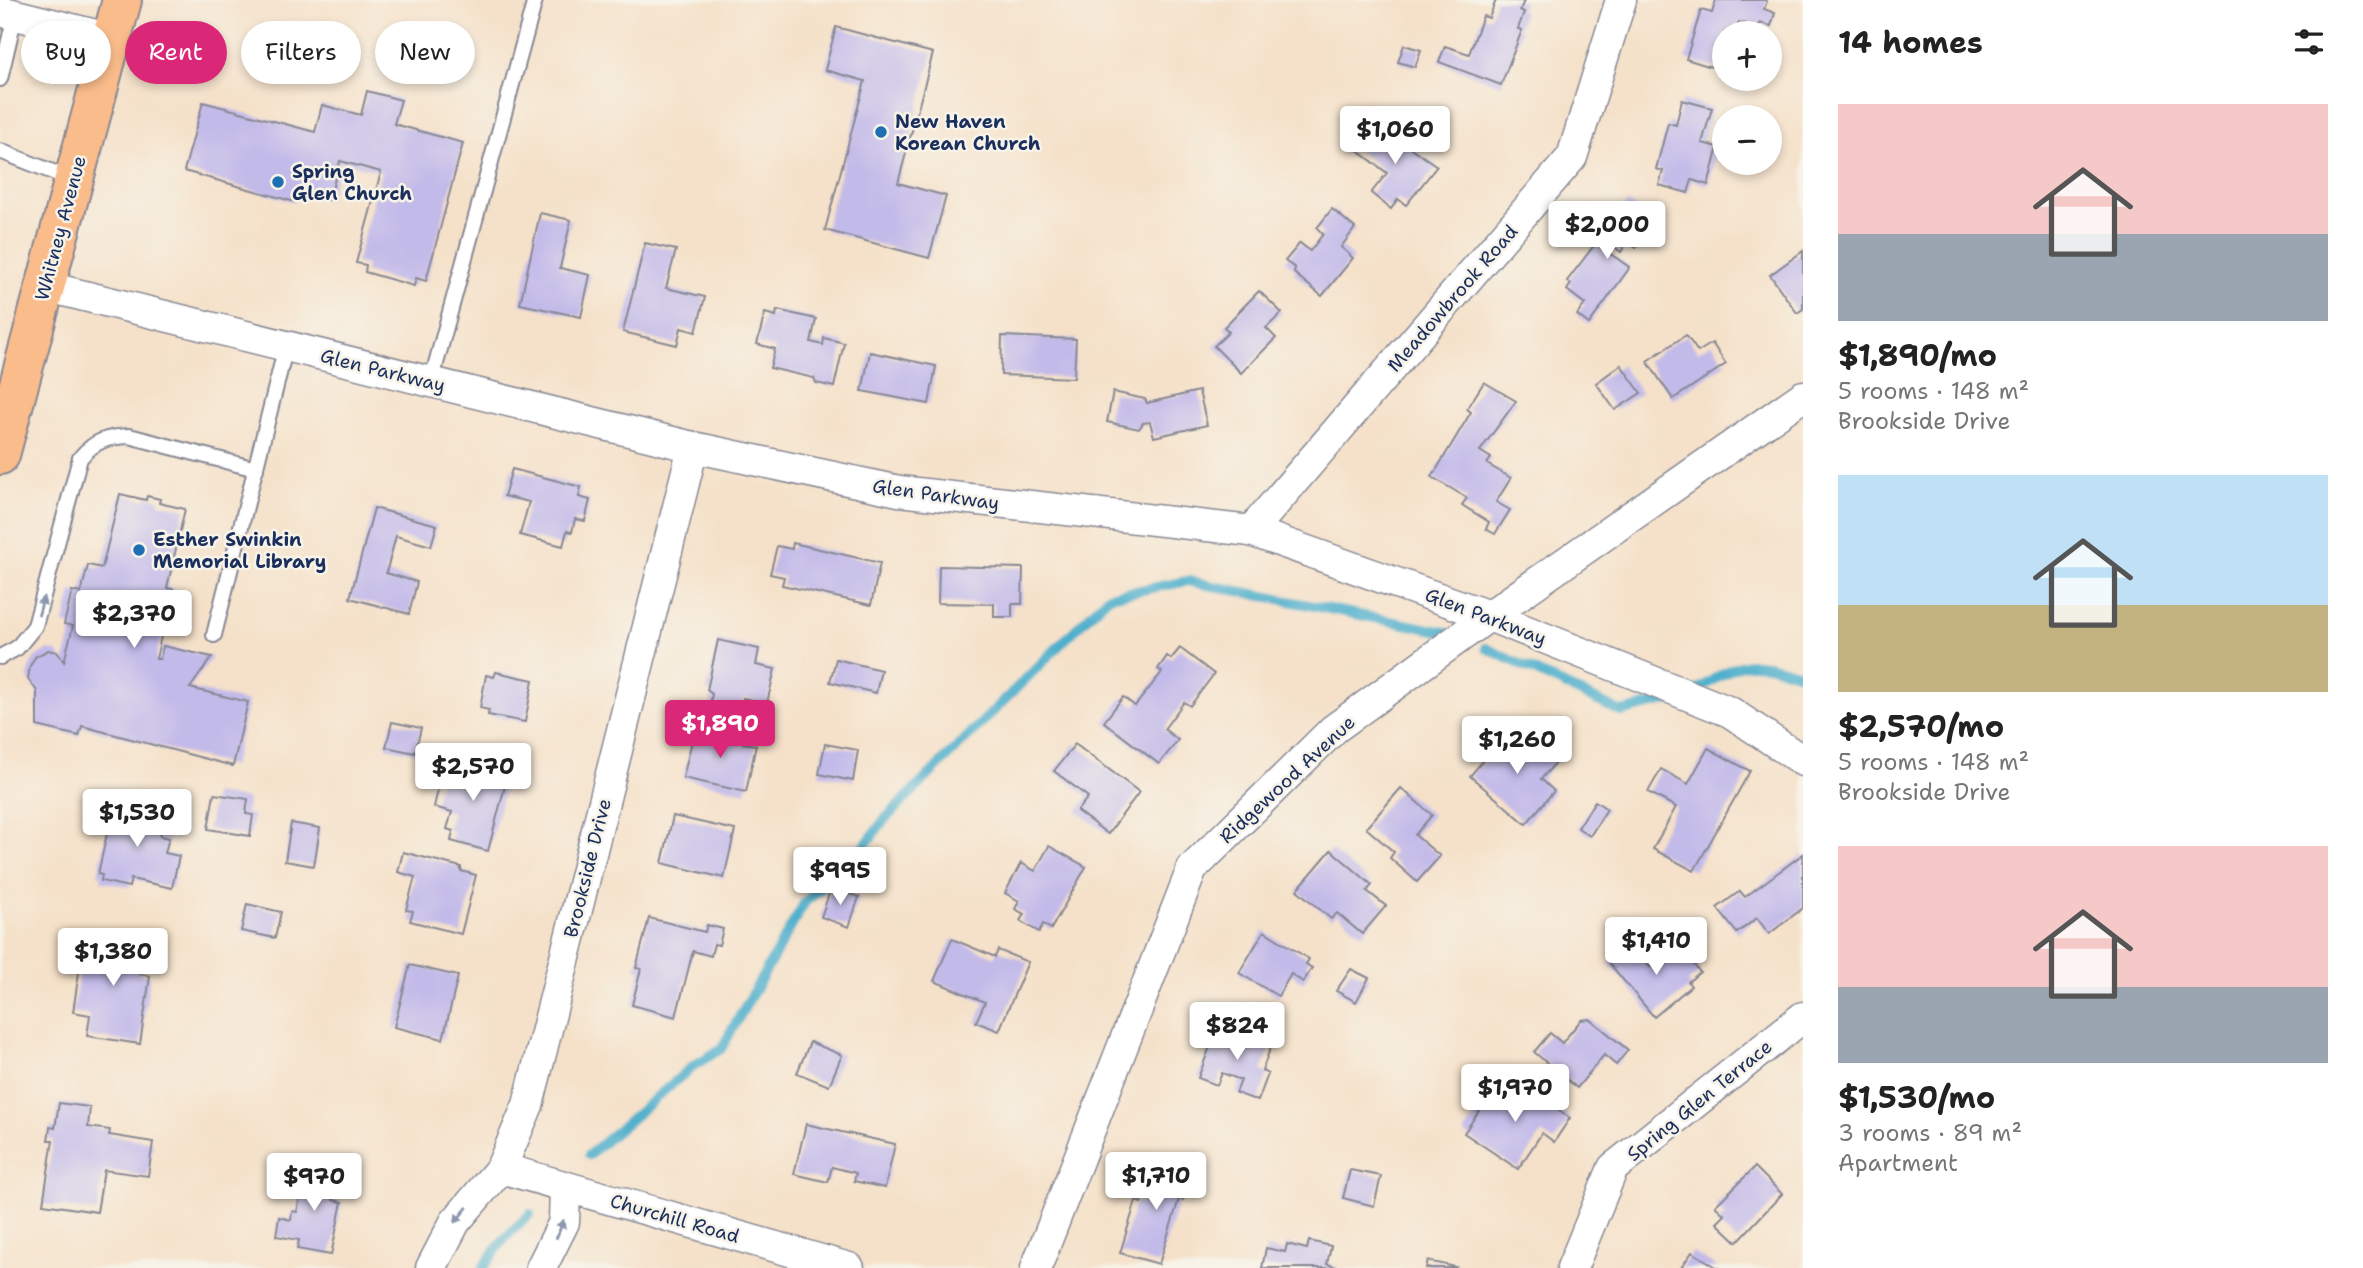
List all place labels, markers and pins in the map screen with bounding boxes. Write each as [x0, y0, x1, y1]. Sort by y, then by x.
pin: $1,060 [1338, 106, 1452, 166]
place label: New Haven Korean Church [895, 109, 1041, 156]
marker: New Haven Korean Church [873, 124, 889, 140]
place label: Spring Glen Church [292, 159, 412, 206]
marker: Spring Glen Church [270, 174, 286, 190]
pin: $2,000 [1550, 202, 1664, 261]
place label: Esther Swinkin Memorial Library [153, 527, 326, 574]
marker: Esther Swinkin Memorial Library [131, 542, 147, 558]
pin: $2,370 [77, 590, 191, 650]
pin: $1,890 [663, 700, 777, 760]
pin: $1,260 [1460, 716, 1574, 776]
pin: $2,570 [416, 744, 530, 803]
pin: $1,530 [80, 790, 194, 849]
pin: $995 [799, 848, 881, 907]
pin: $1,410 [1599, 918, 1713, 977]
pin: $1,380 [56, 928, 170, 988]
pin: $824 [1196, 1002, 1278, 1062]
pin: $1,970 [1458, 1064, 1572, 1124]
pin: $1,710 [1099, 1152, 1213, 1212]
pin: $970 [273, 1154, 355, 1213]

